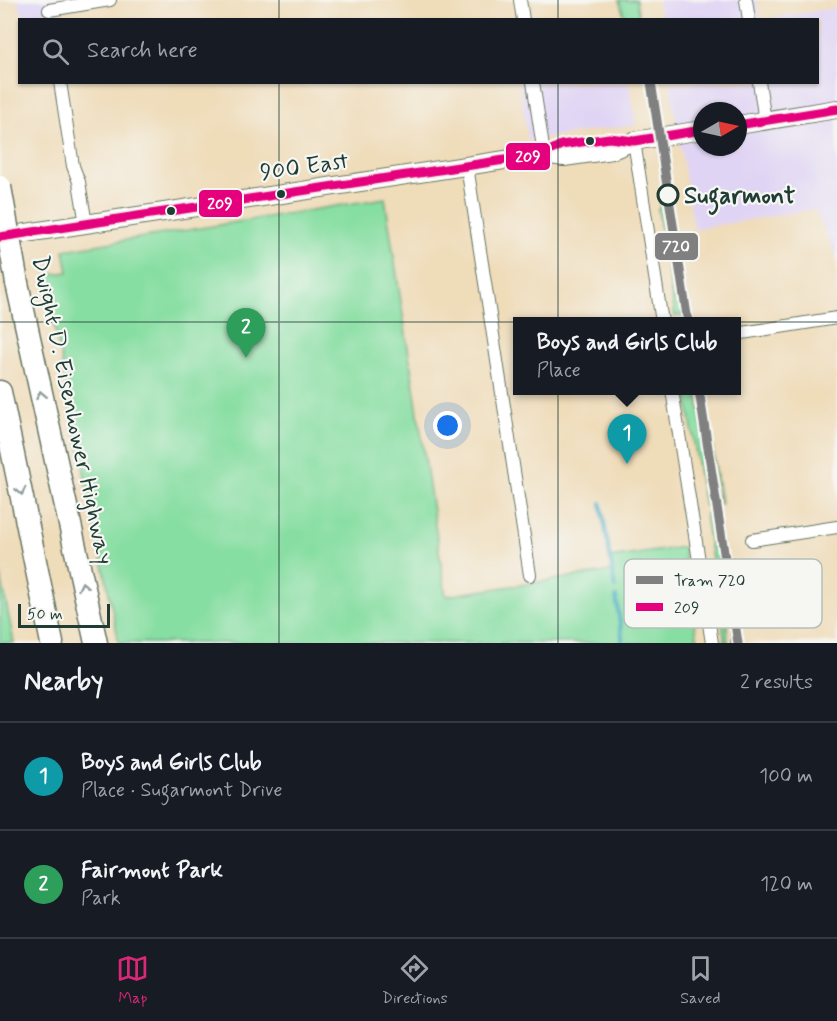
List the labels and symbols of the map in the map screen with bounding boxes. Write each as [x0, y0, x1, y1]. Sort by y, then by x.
north arrow [693, 102, 747, 156]
unlabelled marker [584, 135, 596, 147]
line badge: 209 [505, 142, 551, 171]
street label: 900 East [258, 146, 351, 189]
text: 209 [515, 147, 541, 168]
place label: Sugarmont [684, 181, 796, 215]
marker: Sugarmont [657, 184, 679, 206]
unlabelled marker [275, 188, 287, 200]
line badge: 209 [198, 189, 243, 218]
text: 209 [207, 194, 233, 215]
unlabelled marker [165, 205, 177, 217]
line badge: 720 [654, 232, 699, 261]
text: 720 [662, 237, 690, 258]
street label: Dwight D. Eisenhower Highway [22, 253, 119, 568]
pin: 2 [226, 308, 266, 358]
one-way arrow [36, 391, 49, 401]
your location [433, 411, 462, 440]
pin: 1 [608, 414, 646, 464]
one-way arrow [13, 486, 26, 496]
legend [624, 559, 822, 628]
text: Tram 720 [674, 571, 745, 592]
one-way arrow [77, 581, 90, 591]
text: 209 [674, 598, 699, 619]
scale bar [18, 601, 110, 628]

